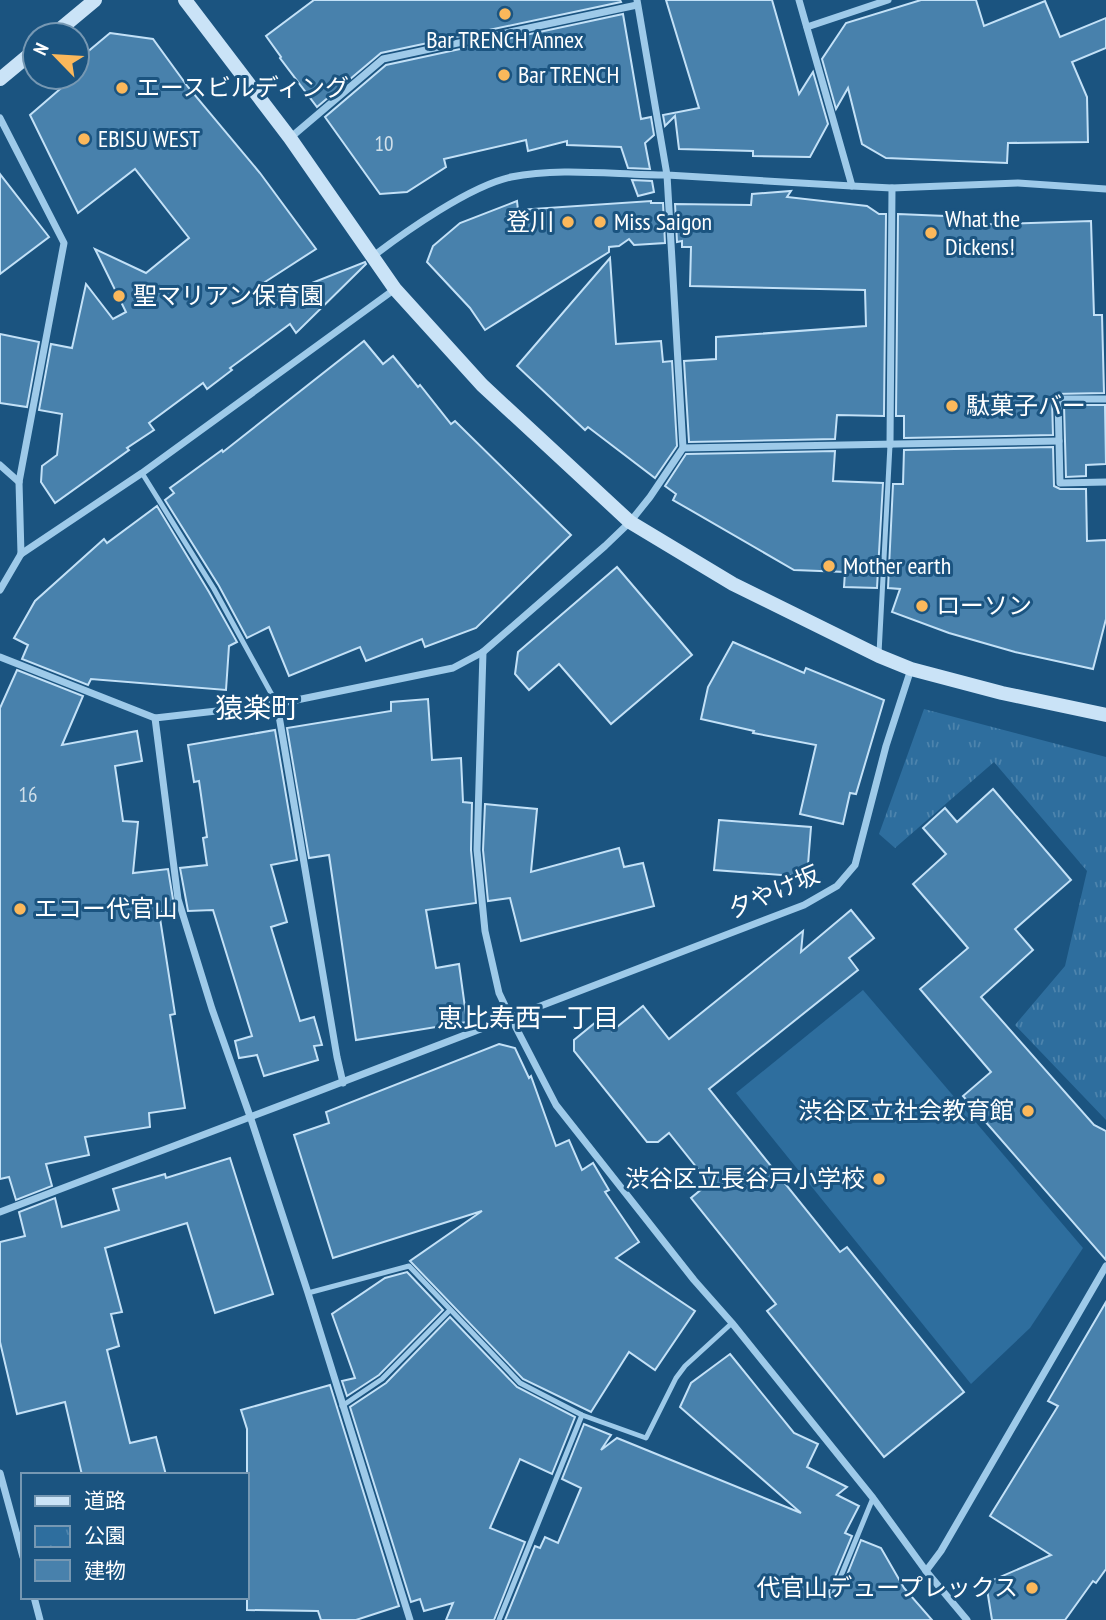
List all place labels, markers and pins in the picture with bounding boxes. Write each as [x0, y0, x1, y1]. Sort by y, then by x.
marker: Bar TRENCH Annex [497, 6, 513, 22]
place label: Bar TRENCH Annex [426, 24, 584, 55]
place label: Bar TRENCH [518, 59, 619, 90]
marker: Bar TRENCH [496, 67, 512, 83]
place label: エースビルディング [136, 72, 349, 103]
marker: エースビルディング [114, 80, 130, 96]
place label: EBISU WEST [98, 123, 200, 154]
marker: EBISU WEST [76, 131, 92, 147]
place label: What the Dickens! [945, 203, 1020, 262]
place label: 登川 [506, 206, 554, 237]
place label: Miss Saigon [614, 206, 712, 237]
marker: 登川 [560, 214, 576, 230]
marker: Miss Saigon [592, 214, 608, 230]
marker: What the Dickens! [923, 225, 939, 241]
place label: 聖マリアン保育園 [133, 280, 324, 311]
marker: 聖マリアン保育園 [111, 288, 127, 304]
place label: 駄菓子バー [966, 390, 1086, 421]
marker: 駄菓子バー [944, 398, 960, 414]
place label: Mother earth [843, 550, 951, 581]
marker: Mother earth [821, 558, 837, 574]
place label: ローソン [936, 590, 1032, 621]
marker: ローソン [914, 598, 930, 614]
place label: エコー代官山 [34, 893, 178, 924]
marker: エコー代官山 [12, 901, 28, 917]
place label: 渋谷区立社会教育館 [798, 1095, 1014, 1126]
marker: 渋谷区立社会教育館 [1020, 1103, 1036, 1119]
place label: 渋谷区立長谷戸小学校 [625, 1163, 865, 1194]
marker: 渋谷区立長谷戸小学校 [871, 1171, 887, 1187]
place label: 代官山デュープレックス [756, 1572, 1018, 1603]
marker: 代官山デュープレックス [1024, 1580, 1040, 1596]

